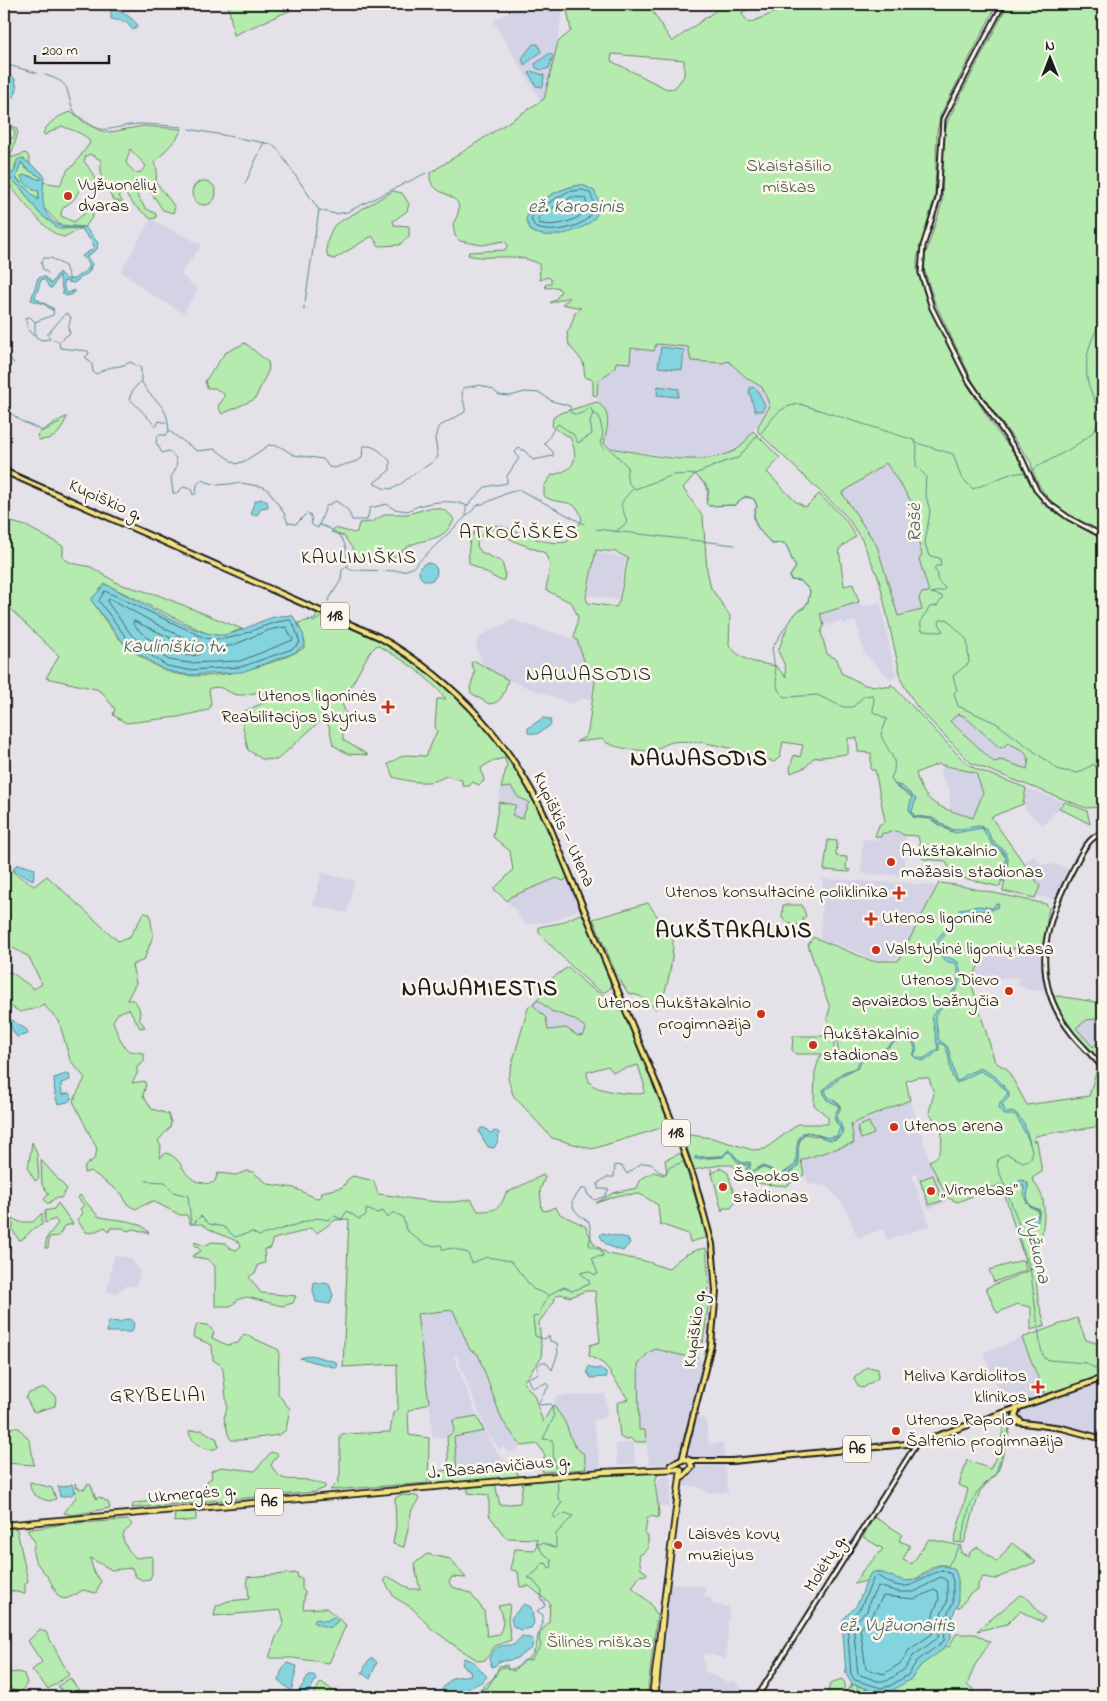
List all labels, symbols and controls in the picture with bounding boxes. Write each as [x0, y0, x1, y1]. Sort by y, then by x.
scale bar [35, 32, 109, 64]
north arrow [1024, 32, 1074, 82]
text: N [1045, 36, 1055, 57]
text: 200 m [42, 40, 78, 62]
park label: Skaistašilio miškas [746, 154, 832, 201]
place label: Vyžuonėlių dvaras [77, 173, 158, 220]
marker: Vyžuonėlių dvaras [62, 190, 74, 202]
water label: ež. Karosinis [528, 194, 624, 221]
street label: Kupiškio g. [64, 473, 146, 530]
water label: Rašė [902, 502, 929, 542]
district label: ATKOČIŠKĖS [459, 519, 579, 548]
district label: KAULINIŠKIS [301, 544, 417, 573]
road number: 118 [321, 602, 349, 630]
water label: Kauliniškio tv. [122, 634, 226, 661]
district label: NAUJASODIS [526, 661, 652, 690]
place label: Utenos ligoninės Reabilitacijos skyrius [221, 684, 377, 731]
marker: Utenos ligoninės Reabilitacijos skyrius [381, 700, 395, 714]
district label: NAUJASODIS [630, 744, 768, 776]
street label: Kupiškis — Utena [525, 768, 601, 892]
place label: Aukštakalnio mažasis stadionas [901, 839, 1043, 886]
marker: Aukštakalnio mažasis stadionas [885, 856, 897, 868]
place label: Utenos konsultacinė poliklinika [665, 880, 888, 906]
marker: Utenos konsultacinė poliklinika [892, 886, 906, 900]
place label: Utenos ligoninė [882, 906, 993, 933]
marker: Utenos ligoninė [864, 912, 878, 926]
district label: AUKŠTAKALNIS [656, 916, 812, 948]
place label: Valstybinė ligonių kasa [885, 937, 1054, 964]
marker: Valstybinė ligonių kasa [870, 944, 882, 956]
place label: Utenos Dievo apvaizdos bažnyčia [852, 968, 999, 1015]
district label: NAUJAMIESTIS [402, 974, 558, 1006]
marker: Utenos Dievo apvaizdos bažnyčia [1003, 985, 1015, 997]
place label: Utenos Aukštakalnio progimnazija [597, 991, 751, 1039]
marker: Utenos Aukštakalnio progimnazija [755, 1008, 767, 1020]
place label: Aukštakalnio stadionas [823, 1022, 919, 1069]
marker: Aukštakalnio stadionas [807, 1039, 819, 1051]
place label: Utenos arena [904, 1114, 1003, 1140]
road number: 118 [662, 1120, 690, 1146]
marker: Utenos arena [888, 1121, 900, 1133]
place label: Šapokos stadionas [733, 1164, 808, 1211]
place label: „Virmebas“ [941, 1178, 1018, 1204]
marker: Šapokos stadionas [717, 1181, 729, 1193]
marker: „Virmebas“ [925, 1185, 937, 1197]
water label: Vyžuona [1015, 1214, 1057, 1287]
street label: Kupiškio g. [678, 1288, 715, 1370]
place label: Meliva Kardiolitos klinikos [904, 1364, 1027, 1411]
marker: Meliva Kardiolitos klinikos [1031, 1380, 1045, 1394]
district label: GRYBELIAI [110, 1382, 206, 1411]
place label: Utenos Rapolo Šaltenio progimnazija [906, 1408, 1063, 1456]
marker: Utenos Rapolo Šaltenio progimnazija [890, 1425, 902, 1437]
road number: A6 [843, 1436, 871, 1462]
street label: J. Basanavičiaus g. [427, 1449, 572, 1488]
street label: Ukmergės g. [147, 1478, 238, 1513]
road number: A6 [255, 1488, 283, 1515]
place label: Laisvės kovų muziejus [688, 1522, 781, 1569]
street label: Molėtų g. [798, 1530, 855, 1598]
marker: Laisvės kovų muziejus [672, 1539, 684, 1551]
water label: ež. Vyžuonaitis [839, 1613, 955, 1640]
park label: Šilinės miškas [547, 1630, 651, 1656]

